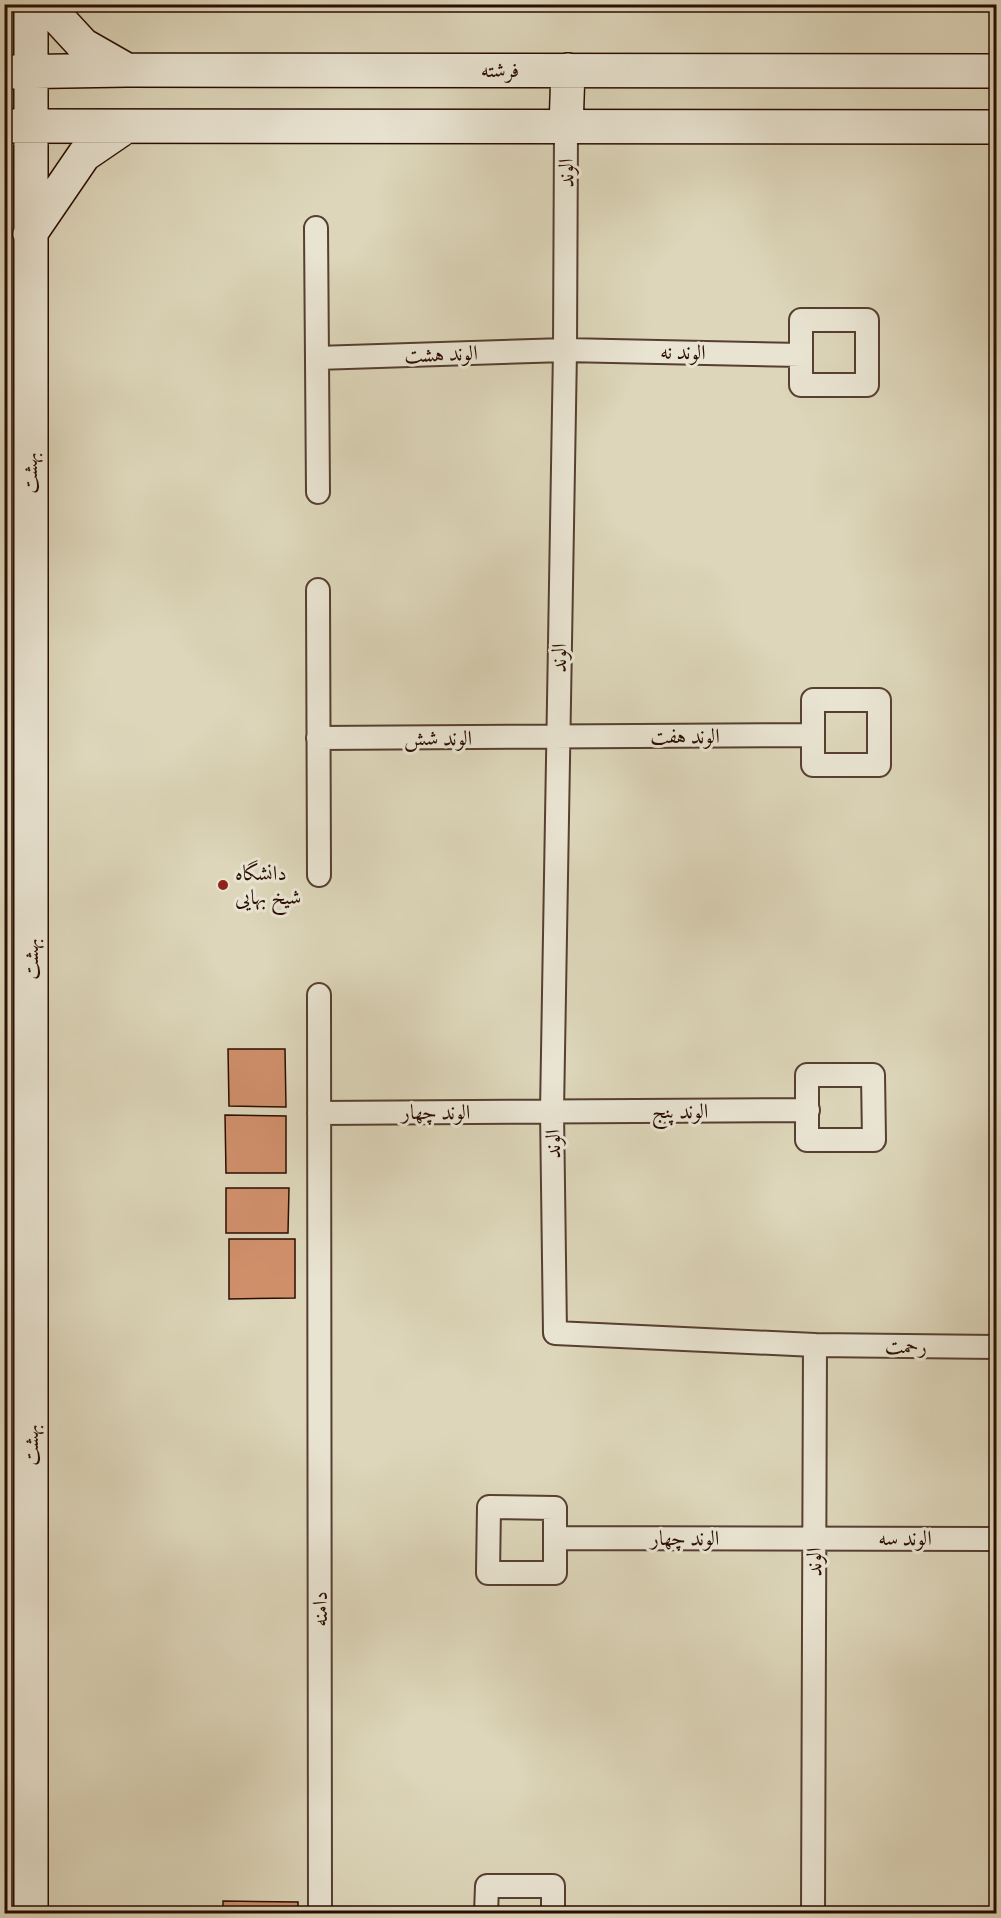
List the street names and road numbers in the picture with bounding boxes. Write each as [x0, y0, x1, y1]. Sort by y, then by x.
street label: فرشته [481, 58, 519, 84]
street label: الوند [554, 158, 580, 188]
street label: الوند نه [660, 340, 706, 366]
street label: الوند هشت [404, 341, 478, 369]
street label: بهشت [18, 452, 44, 494]
street label: الوند [547, 643, 573, 673]
street label: الوند هفت [650, 724, 720, 750]
street label: الوند شش [404, 726, 472, 752]
street label: بهشت [19, 938, 45, 980]
street label: الوند پنج [652, 1099, 708, 1130]
street label: الوند چهار [400, 1100, 470, 1126]
street label: الوند [541, 1129, 567, 1159]
street label: رحمت [885, 1334, 927, 1360]
street label: بهشت [19, 1424, 45, 1466]
street label: الوند چهار [649, 1526, 719, 1552]
street label: الوند سه [878, 1526, 932, 1552]
street label: الوند [802, 1547, 828, 1577]
street label: دامنه [308, 1591, 334, 1627]

